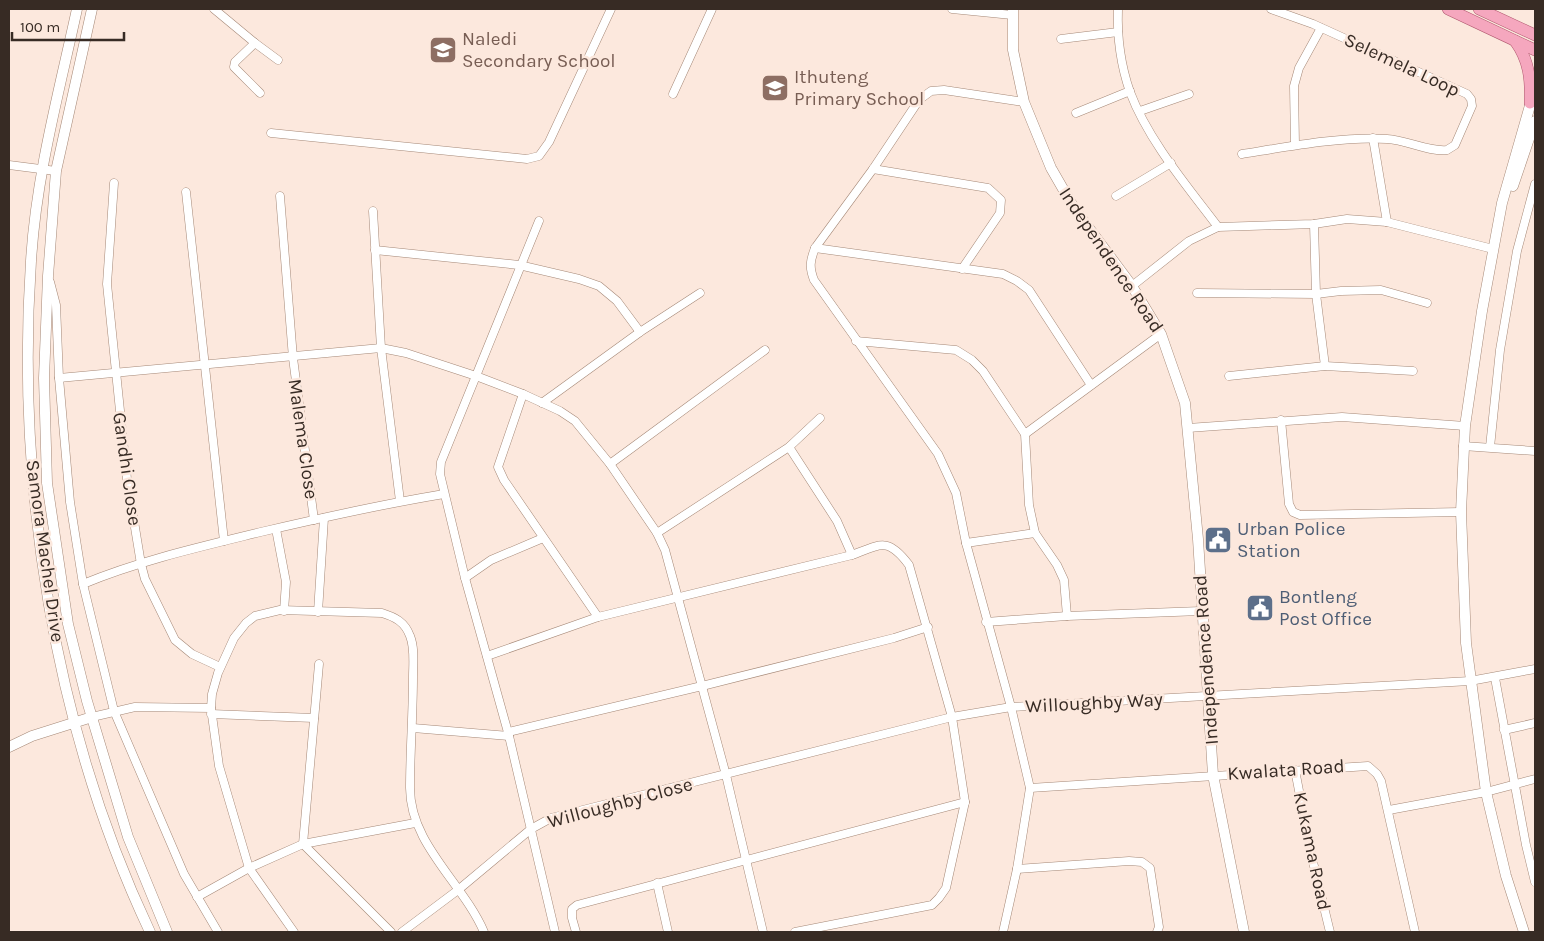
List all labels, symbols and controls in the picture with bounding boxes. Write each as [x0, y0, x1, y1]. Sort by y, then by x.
scale bar [12, 10, 125, 42]
text: 100 m [20, 18, 60, 36]
place label: Naledi Secondary School [462, 28, 616, 72]
street label: Selemela Loop [1341, 29, 1463, 101]
school or university icon: Naledi Secondary School [428, 35, 458, 65]
place label: Ithuteng Primary School [794, 66, 924, 110]
school or university icon: Ithuteng Primary School [760, 73, 790, 103]
street label: Independence Road [1054, 183, 1168, 337]
street label: Malema Close [284, 377, 322, 501]
street label: Gandhi Close [108, 411, 146, 527]
street label: Samora Machel Drive [21, 458, 69, 644]
place label: Urban Police Station [1237, 518, 1345, 562]
public building icon: Urban Police Station [1203, 525, 1233, 555]
street label: Independence Road [1189, 574, 1223, 746]
place label: Bontleng Post Office [1279, 586, 1372, 630]
public building icon: Bontleng Post Office [1245, 593, 1275, 623]
street label: Willoughby Way [1025, 688, 1163, 718]
street label: Kwalata Road [1227, 755, 1345, 785]
street label: Willoughby Close [545, 773, 695, 833]
street label: Kukama Road [1289, 790, 1335, 912]

